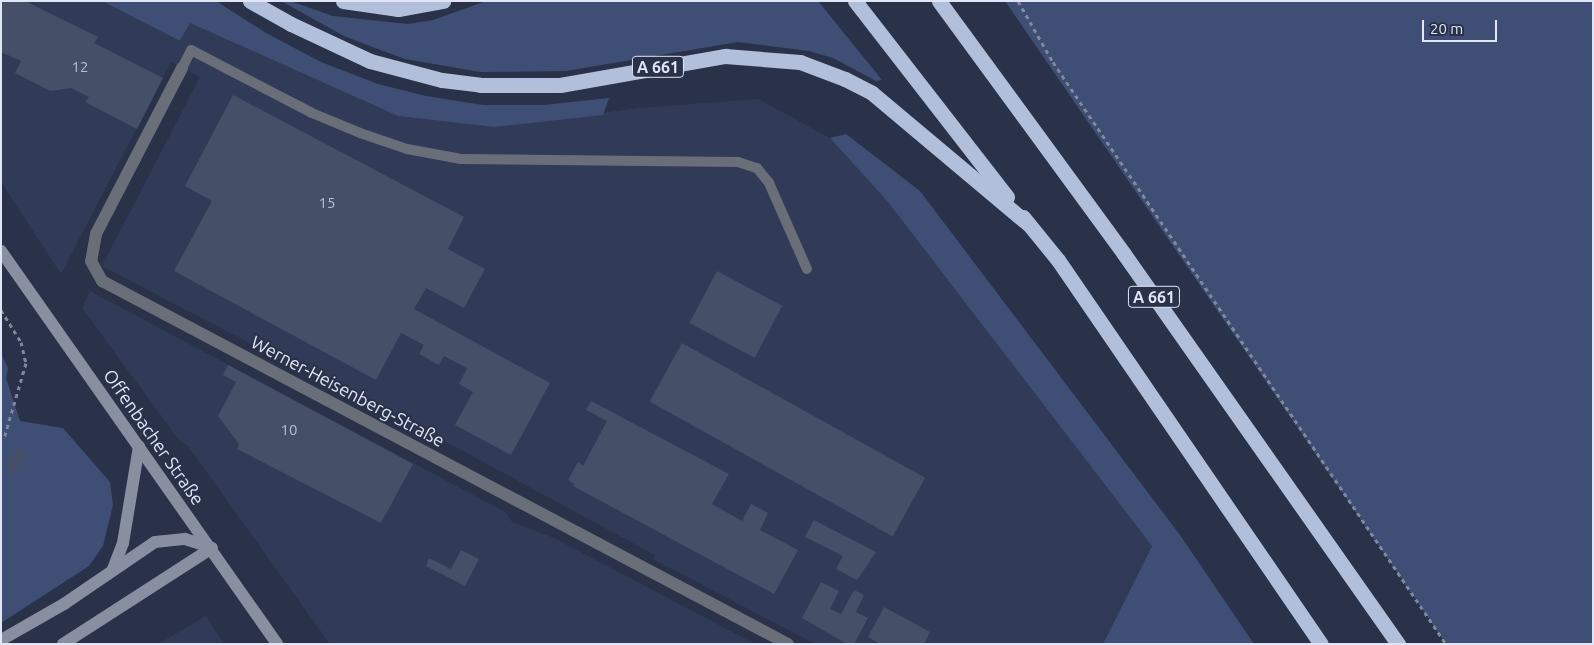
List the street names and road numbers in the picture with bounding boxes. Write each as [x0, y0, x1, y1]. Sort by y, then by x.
road number: A 661 [632, 54, 684, 80]
road number: A 661 [1128, 284, 1180, 310]
street label: Werner-Heisenberg-Straße [248, 331, 448, 451]
street label: Offenbacher Straße [99, 365, 209, 509]

